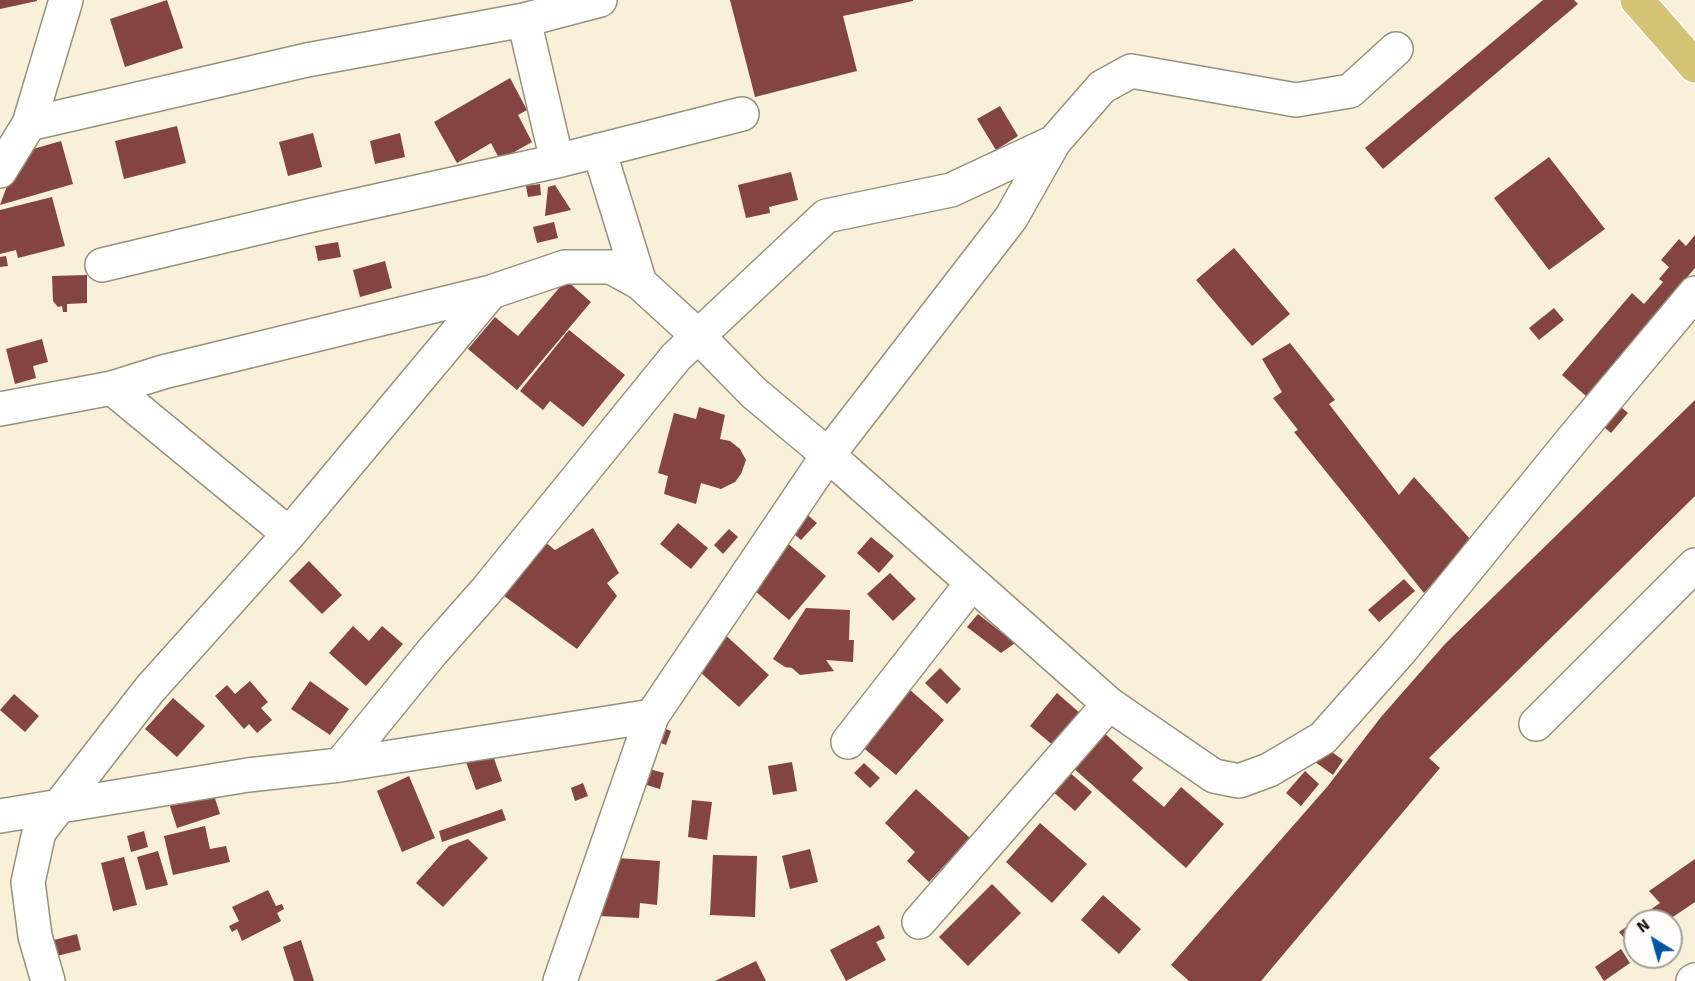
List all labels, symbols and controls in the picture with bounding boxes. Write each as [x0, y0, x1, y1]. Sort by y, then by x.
north arrow [1623, 909, 1683, 969]
text: N [1633, 915, 1654, 938]

